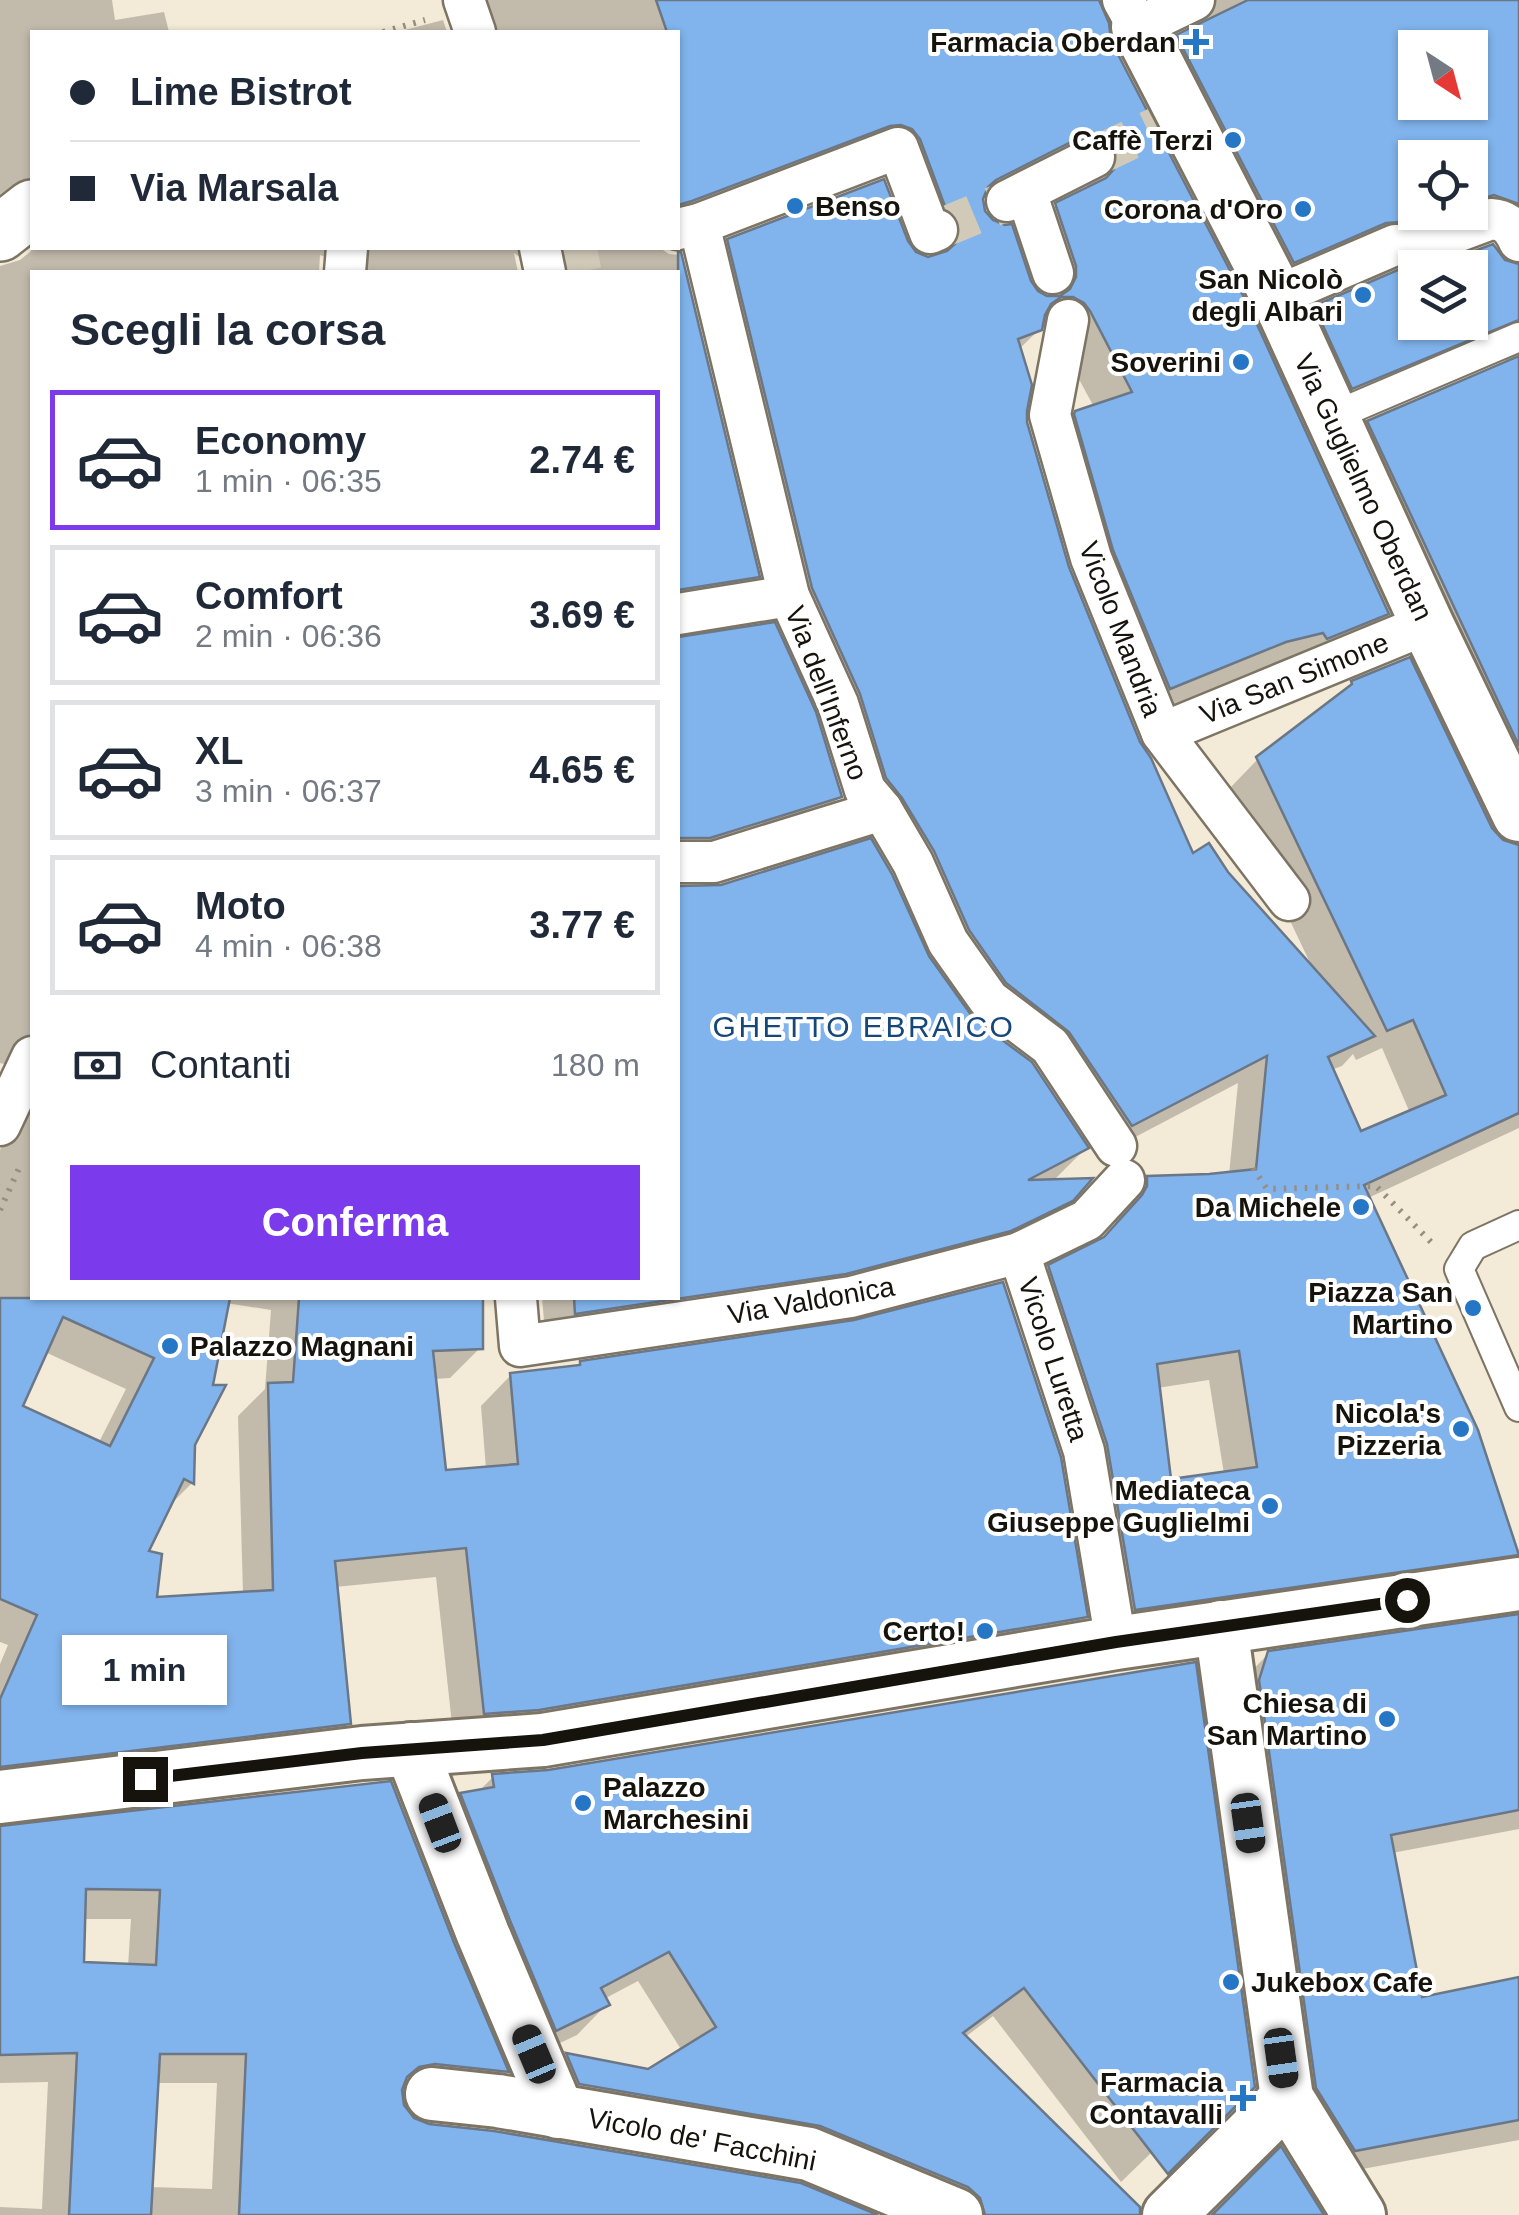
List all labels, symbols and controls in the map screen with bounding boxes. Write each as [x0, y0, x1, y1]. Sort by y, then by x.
place label: Farmacia Oberdan [930, 27, 1176, 58]
north arrow [1398, 30, 1488, 120]
map controls [1398, 30, 1488, 340]
marker: Farmacia Oberdan [1185, 31, 1207, 53]
text: Lime Bistrot [130, 71, 352, 113]
place label: Caffè Terzi [1072, 125, 1213, 156]
marker: Caffè Terzi [1222, 129, 1244, 151]
button: locate [1398, 140, 1488, 230]
text: Via Marsala [130, 167, 338, 209]
place label: Benso [815, 191, 901, 222]
place label: Corona d'Oro [1104, 194, 1283, 225]
marker: Benso [784, 195, 806, 217]
marker: Corona d'Oro [1292, 198, 1314, 220]
button: layers [1398, 250, 1488, 340]
place label: San Nicolò degli Albari [1192, 264, 1343, 327]
marker: San Nicolò degli Albari [1352, 284, 1374, 306]
text: Scegli la corsa [70, 304, 385, 355]
place label: Soverini [1111, 347, 1221, 378]
street label: Via Guglielmo Oberdan [1288, 349, 1439, 625]
marker: Soverini [1230, 351, 1252, 373]
icon: car [75, 415, 165, 505]
text: Economy [195, 420, 366, 462]
text: 2.74 € [529, 439, 635, 481]
text: 1 min · 06:35 [195, 463, 382, 499]
street label: Vicolo Mandria [1073, 537, 1168, 721]
icon: car [75, 570, 165, 660]
text: Comfort [195, 575, 343, 617]
text: 3.69 € [529, 594, 635, 636]
street label: Via dell'Inferno [779, 602, 874, 785]
text: 2 min · 06:36 [195, 618, 382, 654]
street label: Via San Simone [1196, 627, 1393, 730]
icon: car [75, 725, 165, 815]
text: XL [195, 730, 244, 772]
text: 4.65 € [529, 749, 635, 791]
text: 3 min · 06:37 [195, 773, 382, 809]
icon: car [75, 880, 165, 970]
text: Moto [195, 885, 286, 927]
text: 3.77 € [529, 904, 635, 946]
text: 4 min · 06:38 [195, 928, 382, 964]
district label: GHETTO EBRAICO [713, 1010, 1015, 1043]
icon: cash [70, 1038, 125, 1093]
text: Contanti [150, 1044, 292, 1086]
text: 180 m [551, 1047, 640, 1083]
button: Conferma [70, 1165, 640, 1280]
place label: Da Michele [1195, 1192, 1341, 1223]
marker: Da Michele [1350, 1196, 1372, 1218]
street label: Via Valdonica [725, 1271, 897, 1330]
street label: Vicolo Luretta [1012, 1273, 1095, 1446]
place label: Piazza San Martino [1308, 1277, 1453, 1340]
marker: Piazza San Martino [1462, 1297, 1484, 1319]
place label: Palazzo Magnani [190, 1331, 414, 1362]
marker: Palazzo Magnani [159, 1335, 181, 1357]
place label: Nicola's Pizzeria [1335, 1398, 1441, 1461]
marker: Nicola's Pizzeria [1450, 1418, 1472, 1440]
place label: Mediateca Giuseppe Guglielmi [987, 1475, 1250, 1538]
marker: Mediateca Giuseppe Guglielmi [1259, 1495, 1281, 1517]
route start [1385, 1578, 1430, 1623]
place label: Certo! [883, 1616, 965, 1647]
marker: Certo! [974, 1620, 996, 1642]
callout: 1 min [62, 1634, 228, 1704]
text: 1 min [103, 1652, 186, 1688]
place label: Chiesa di San Martino [1207, 1688, 1367, 1751]
marker: Chiesa di San Martino [1376, 1708, 1398, 1730]
route end [123, 1757, 168, 1802]
place label: Palazzo Marchesini [603, 1772, 749, 1835]
car [415, 1790, 465, 1856]
car [1229, 1791, 1267, 1855]
marker: Palazzo Marchesini [572, 1792, 594, 1814]
place label: Jukebox Cafe [1251, 1967, 1433, 1998]
marker: Jukebox Cafe [1220, 1971, 1242, 1993]
car [508, 2021, 560, 2087]
car [1262, 2026, 1300, 2090]
place label: Farmacia Contavalli [1089, 2067, 1223, 2130]
marker: Farmacia Contavalli [1232, 2087, 1254, 2109]
street label: Vicolo de' Facchini [585, 2102, 819, 2177]

